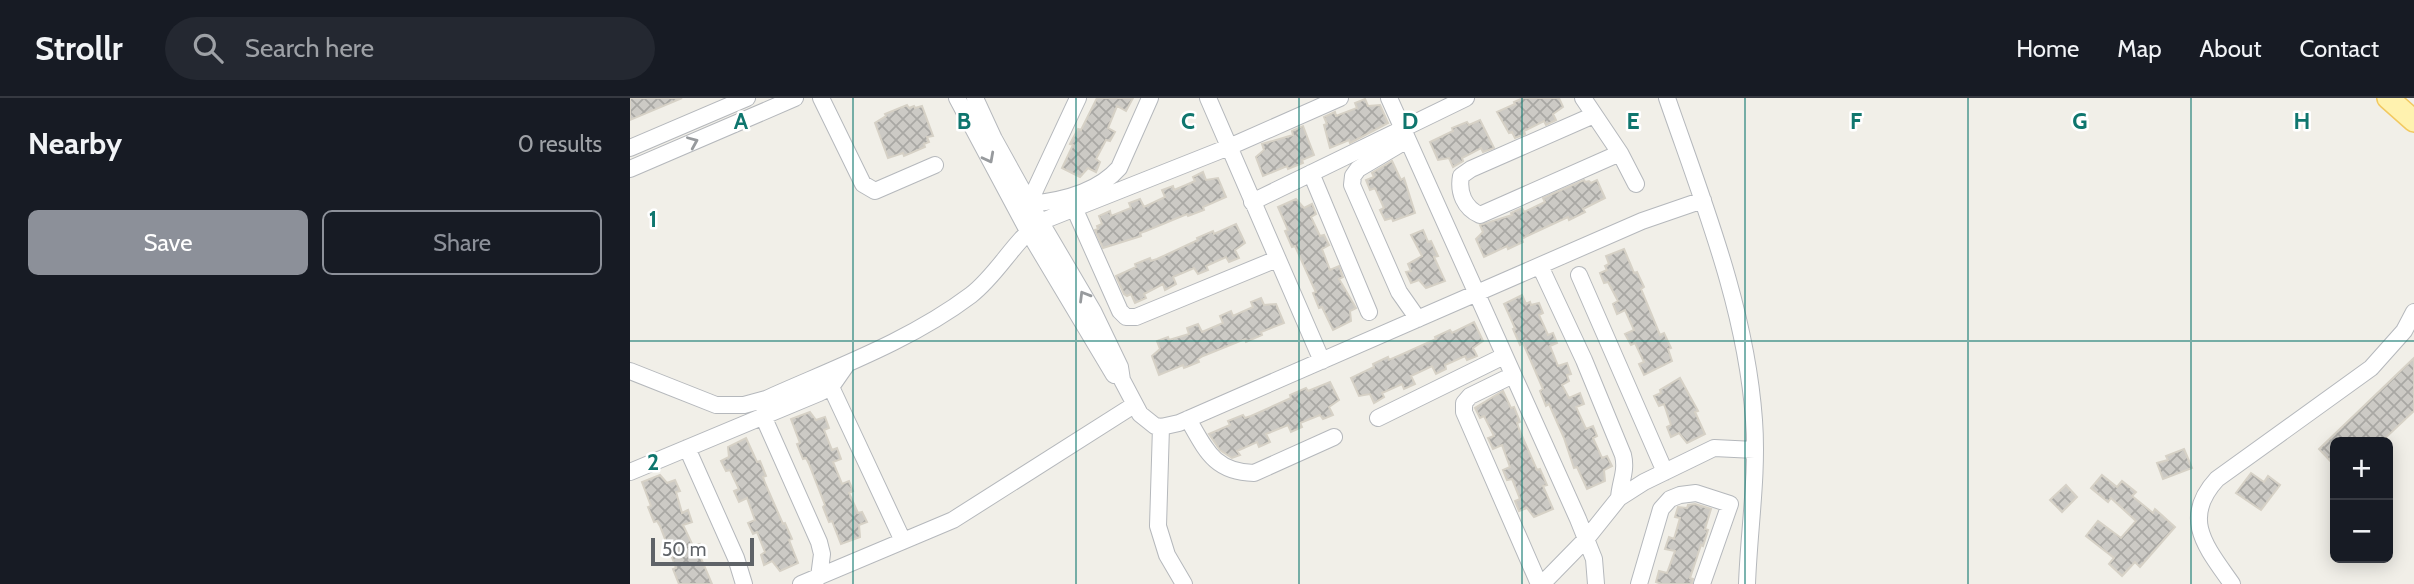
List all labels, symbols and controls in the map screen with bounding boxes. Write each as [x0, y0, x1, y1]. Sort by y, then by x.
search box [165, 17, 655, 80]
text: Strollr [35, 28, 123, 68]
icon: search [189, 29, 227, 67]
text: Search here [245, 32, 374, 64]
text: Home [2016, 34, 2079, 63]
text: Map [2117, 34, 2162, 63]
text: About [2200, 34, 2262, 63]
text: Contact [2300, 34, 2379, 63]
text: A [734, 107, 749, 135]
text: B [957, 107, 971, 135]
text: C [1181, 107, 1195, 135]
text: D [1402, 107, 1418, 135]
text: E [1626, 107, 1640, 135]
text: F [1850, 107, 1862, 135]
text: G [2072, 107, 2088, 135]
text: H [2294, 107, 2310, 135]
text: Nearby [28, 125, 122, 162]
text: 0 results [518, 130, 602, 158]
one-way arrow [685, 136, 698, 150]
one-way arrow [981, 151, 994, 163]
text: 1 [649, 205, 657, 233]
button: Save [28, 210, 308, 275]
button: Share [322, 210, 602, 275]
one-way arrow [1080, 291, 1093, 304]
map controls [2330, 437, 2393, 563]
button: + [2330, 437, 2393, 500]
text: 2 [647, 448, 659, 476]
button: − [2330, 500, 2393, 563]
scale bar [651, 535, 754, 567]
text: 50 m [662, 538, 706, 561]

